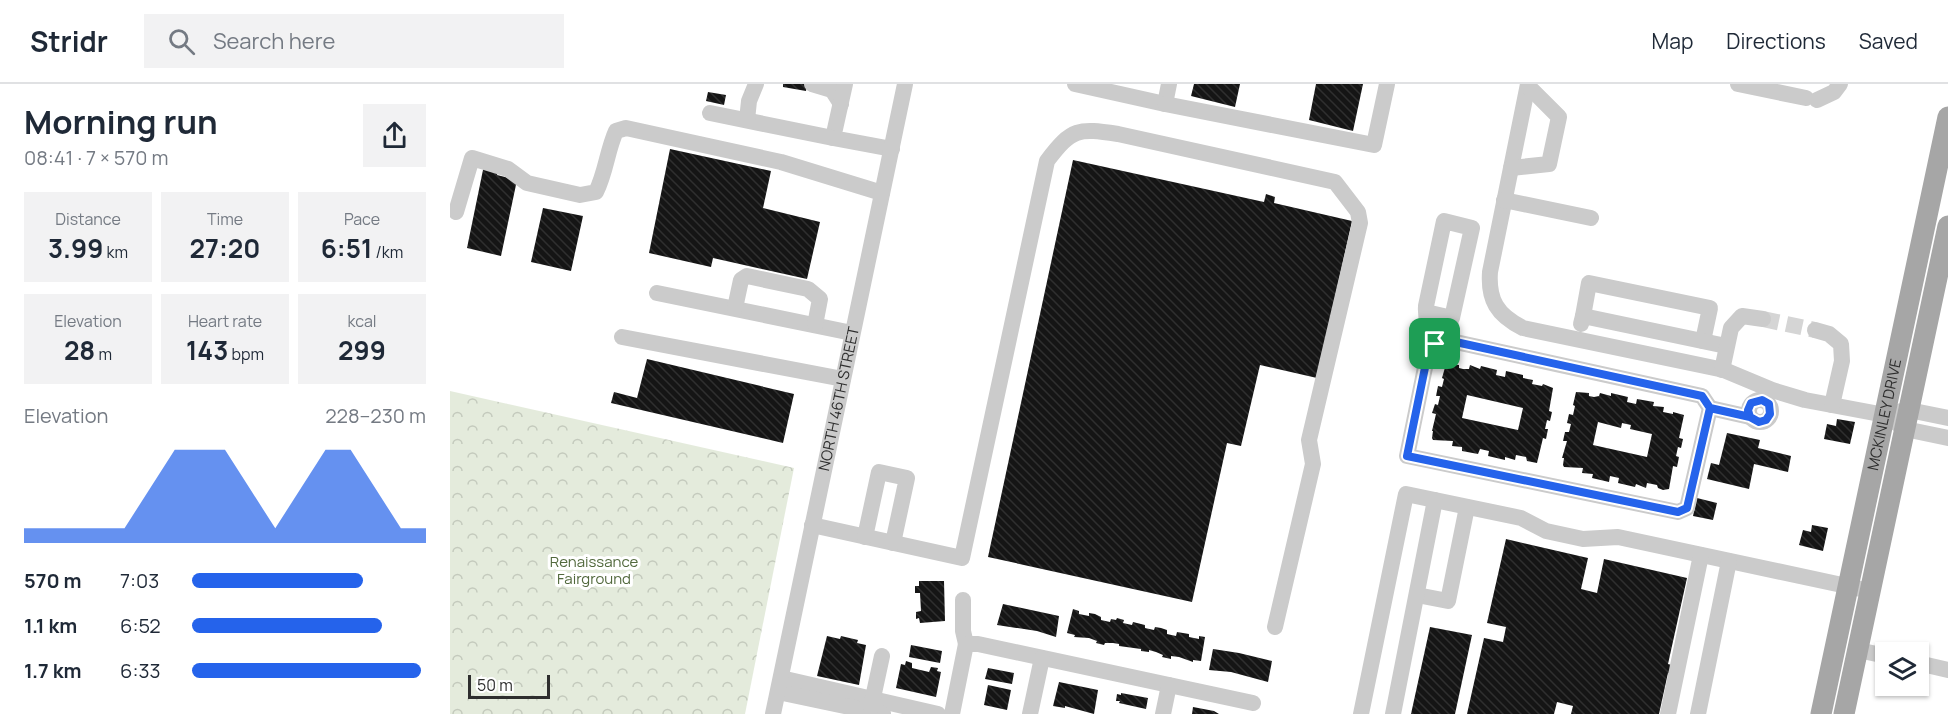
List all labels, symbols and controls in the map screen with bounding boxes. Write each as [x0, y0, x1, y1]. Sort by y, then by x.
search box [144, 14, 564, 68]
text: Stridr [30, 22, 108, 60]
icon: search [165, 25, 198, 58]
text: Search here [213, 26, 335, 56]
text: Map [1652, 27, 1693, 55]
text: Directions [1726, 27, 1826, 55]
text: Saved [1859, 27, 1918, 55]
text: Morning run [24, 99, 218, 144]
button: share [363, 104, 426, 167]
text: 08:41 · 7 × 570 m [24, 144, 168, 171]
text: Distance [55, 208, 121, 230]
text: Time [207, 208, 243, 230]
text: Pace [344, 208, 380, 230]
text: 3.99 [48, 230, 103, 266]
text: 27:20 [190, 230, 260, 266]
text: 6:51 [321, 230, 372, 266]
text: km [103, 241, 128, 263]
text: /km [372, 241, 403, 263]
text: Elevation [54, 310, 122, 332]
text: Heart rate [188, 310, 262, 332]
text: kcal [347, 310, 377, 332]
pin [1409, 318, 1460, 369]
street label: NORTH 46TH STREET [813, 325, 864, 473]
icon: arrive [1418, 327, 1451, 360]
text: 28 [64, 332, 95, 368]
text: 143 [186, 332, 228, 368]
text: 299 [338, 332, 386, 368]
text: m [95, 343, 112, 365]
text: bpm [228, 343, 264, 365]
street label: MCKINLEY DRIVE [1862, 357, 1906, 472]
text: Elevation [24, 402, 108, 429]
text: 228–230 m [325, 402, 426, 429]
park label: Renaissance Fairground [550, 551, 638, 589]
text: 570 m [24, 567, 82, 594]
text: 7:03 [120, 567, 159, 594]
text: 1.1 km [24, 612, 77, 639]
text: 6:52 [120, 612, 161, 639]
map controls [1875, 642, 1929, 696]
button: layers [1875, 642, 1929, 696]
text: 1.7 km [24, 657, 81, 684]
text: 6:33 [120, 657, 161, 684]
scale bar [468, 672, 550, 700]
text: 50 m [477, 674, 513, 696]

